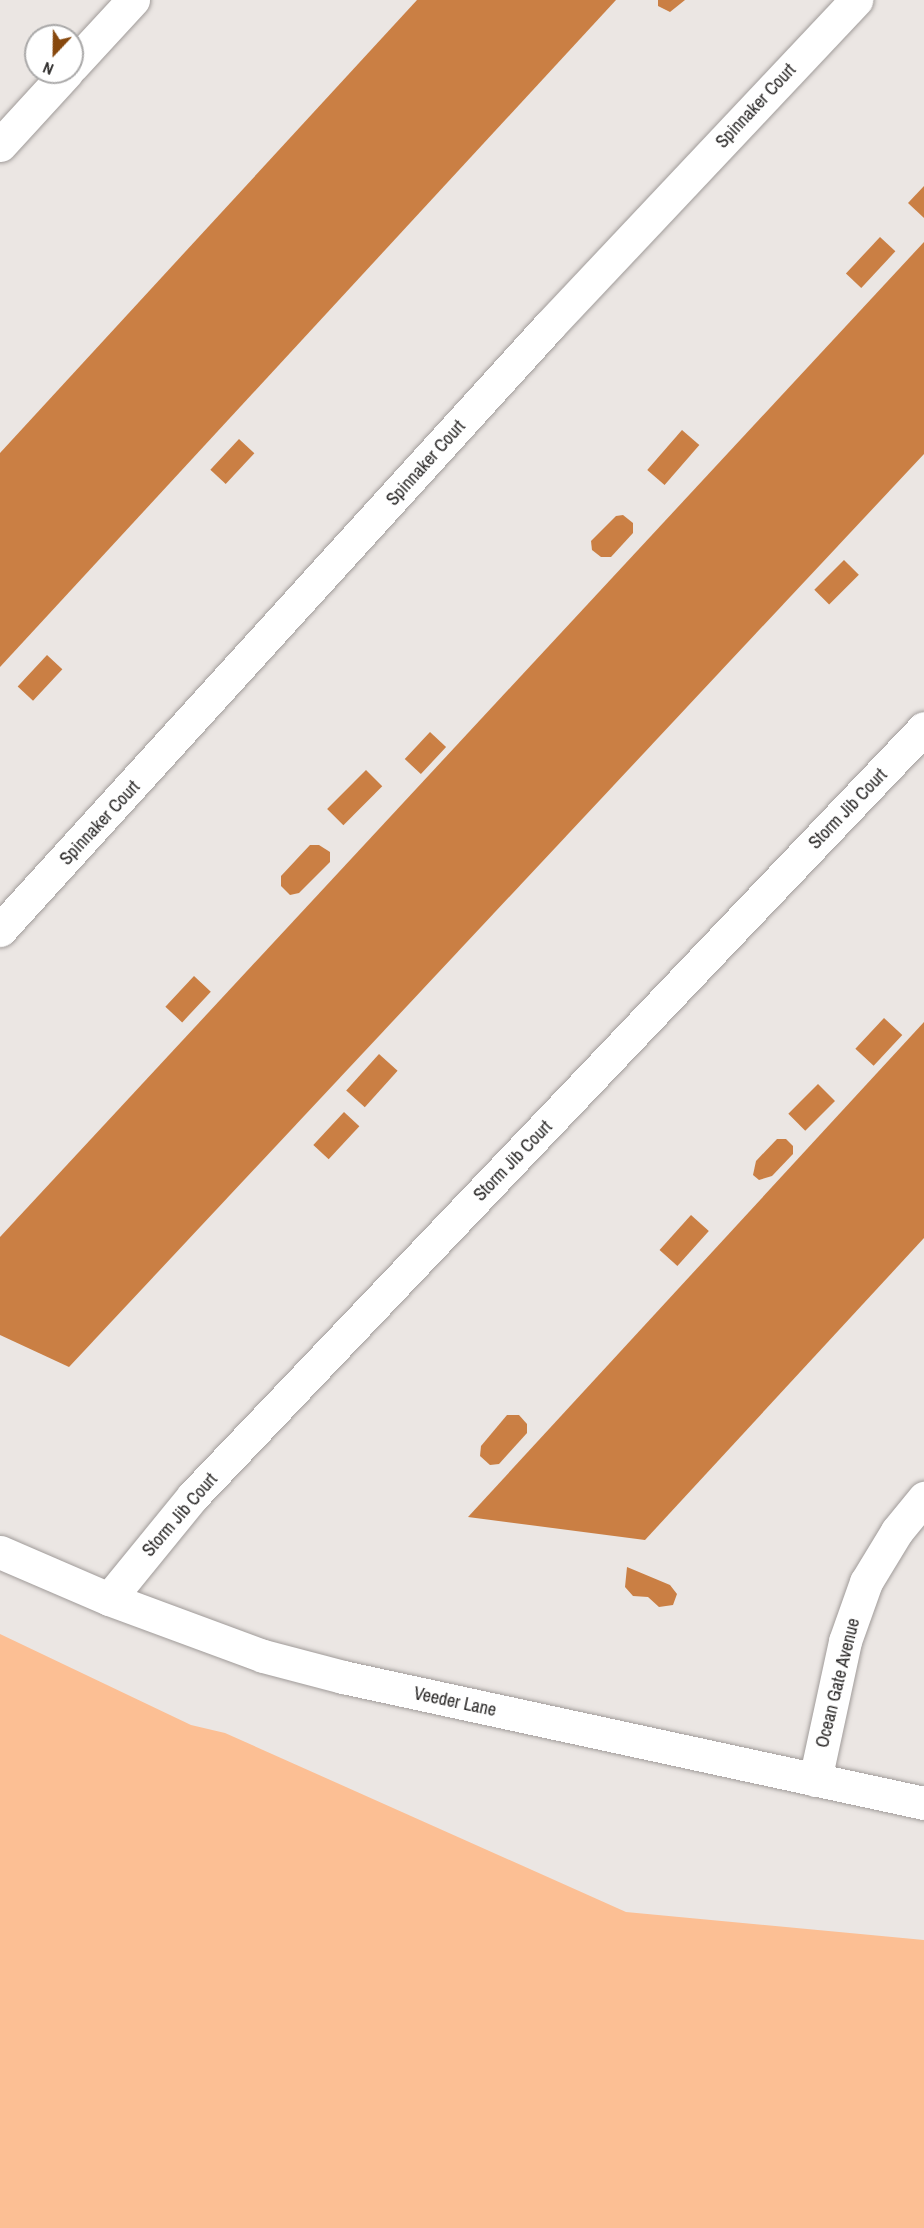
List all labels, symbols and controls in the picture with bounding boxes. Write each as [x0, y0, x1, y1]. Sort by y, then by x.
north arrow [24, 24, 84, 84]
text: N [39, 57, 57, 81]
street label: Spinnaker Court [711, 59, 801, 153]
street label: Spinnaker Court [382, 416, 470, 510]
street label: Storm Jib Court [804, 764, 892, 854]
street label: Spinnaker Court [55, 776, 145, 870]
street label: Storm Jib Court [469, 1116, 557, 1206]
street label: Storm Jib Court [138, 1469, 222, 1561]
street label: Ocean Gate Avenue [811, 1616, 865, 1750]
street label: Veeder Lane [412, 1683, 498, 1721]

